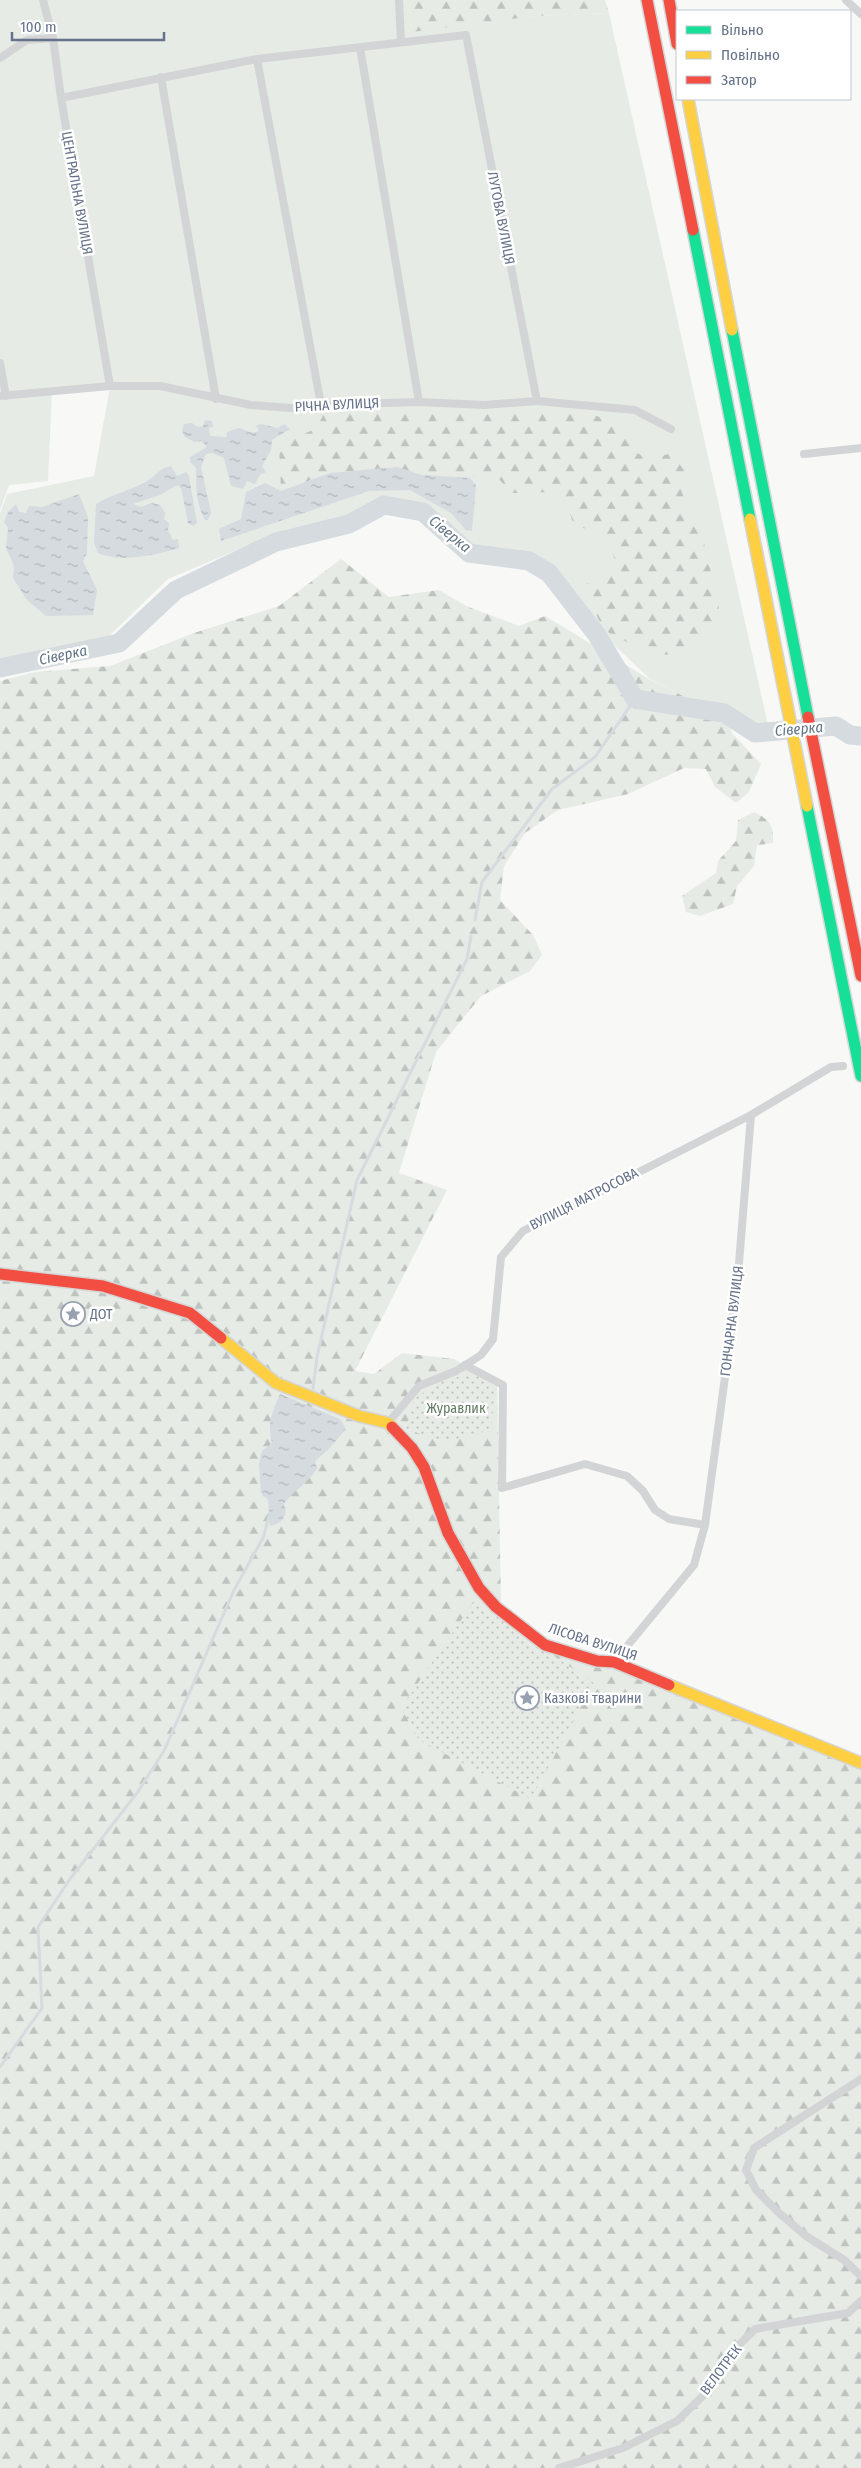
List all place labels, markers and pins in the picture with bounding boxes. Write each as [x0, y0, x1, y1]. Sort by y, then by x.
place icon: ДОТ [60, 1301, 86, 1327]
place label: ДОТ [89, 1306, 113, 1323]
place icon: Казкові тварини [514, 1685, 540, 1711]
place label: Казкові тварини [544, 1690, 642, 1707]

